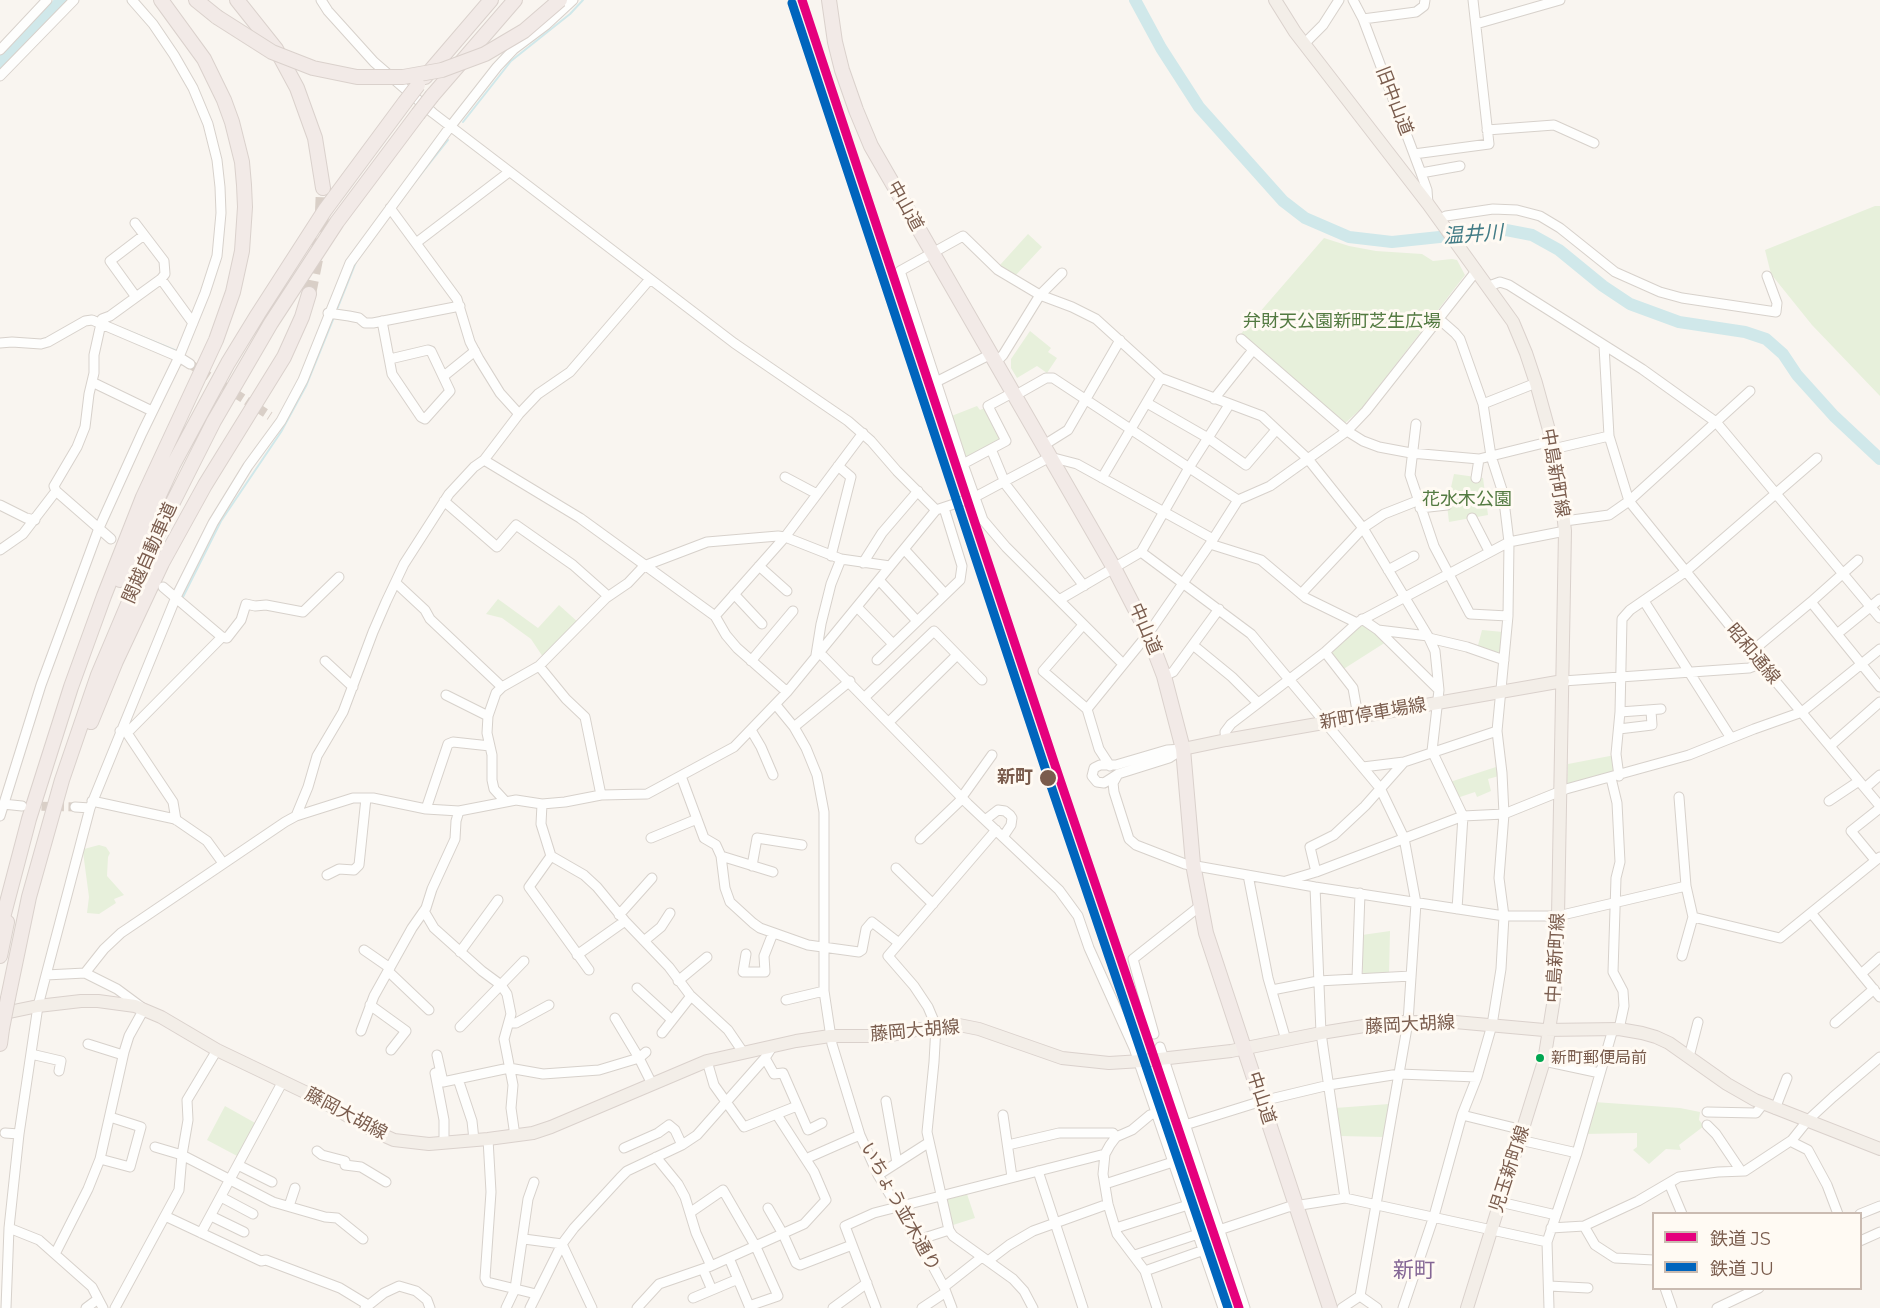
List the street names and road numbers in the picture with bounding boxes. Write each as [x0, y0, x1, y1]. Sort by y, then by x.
street label: 旧中山道 [1371, 64, 1417, 138]
street label: 中山道 [882, 177, 928, 235]
street label: 中島新町線 [1537, 427, 1573, 519]
street label: 関越自動車道 [118, 499, 182, 607]
street label: 中山道 [1125, 600, 1165, 658]
street label: 昭和通線 [1722, 619, 1784, 689]
street label: 新町停車場線 [1318, 694, 1428, 734]
street label: 中島新町線 [1543, 912, 1569, 1004]
street label: 藤岡大胡線 [1364, 1012, 1456, 1038]
street label: 藤岡大胡線 [869, 1016, 961, 1046]
street label: 中山道 [1242, 1069, 1280, 1127]
street label: 藤岡大胡線 [301, 1083, 391, 1145]
street label: 児玉新町線 [1486, 1123, 1534, 1215]
street label: いちょう並木通り [856, 1139, 944, 1275]

